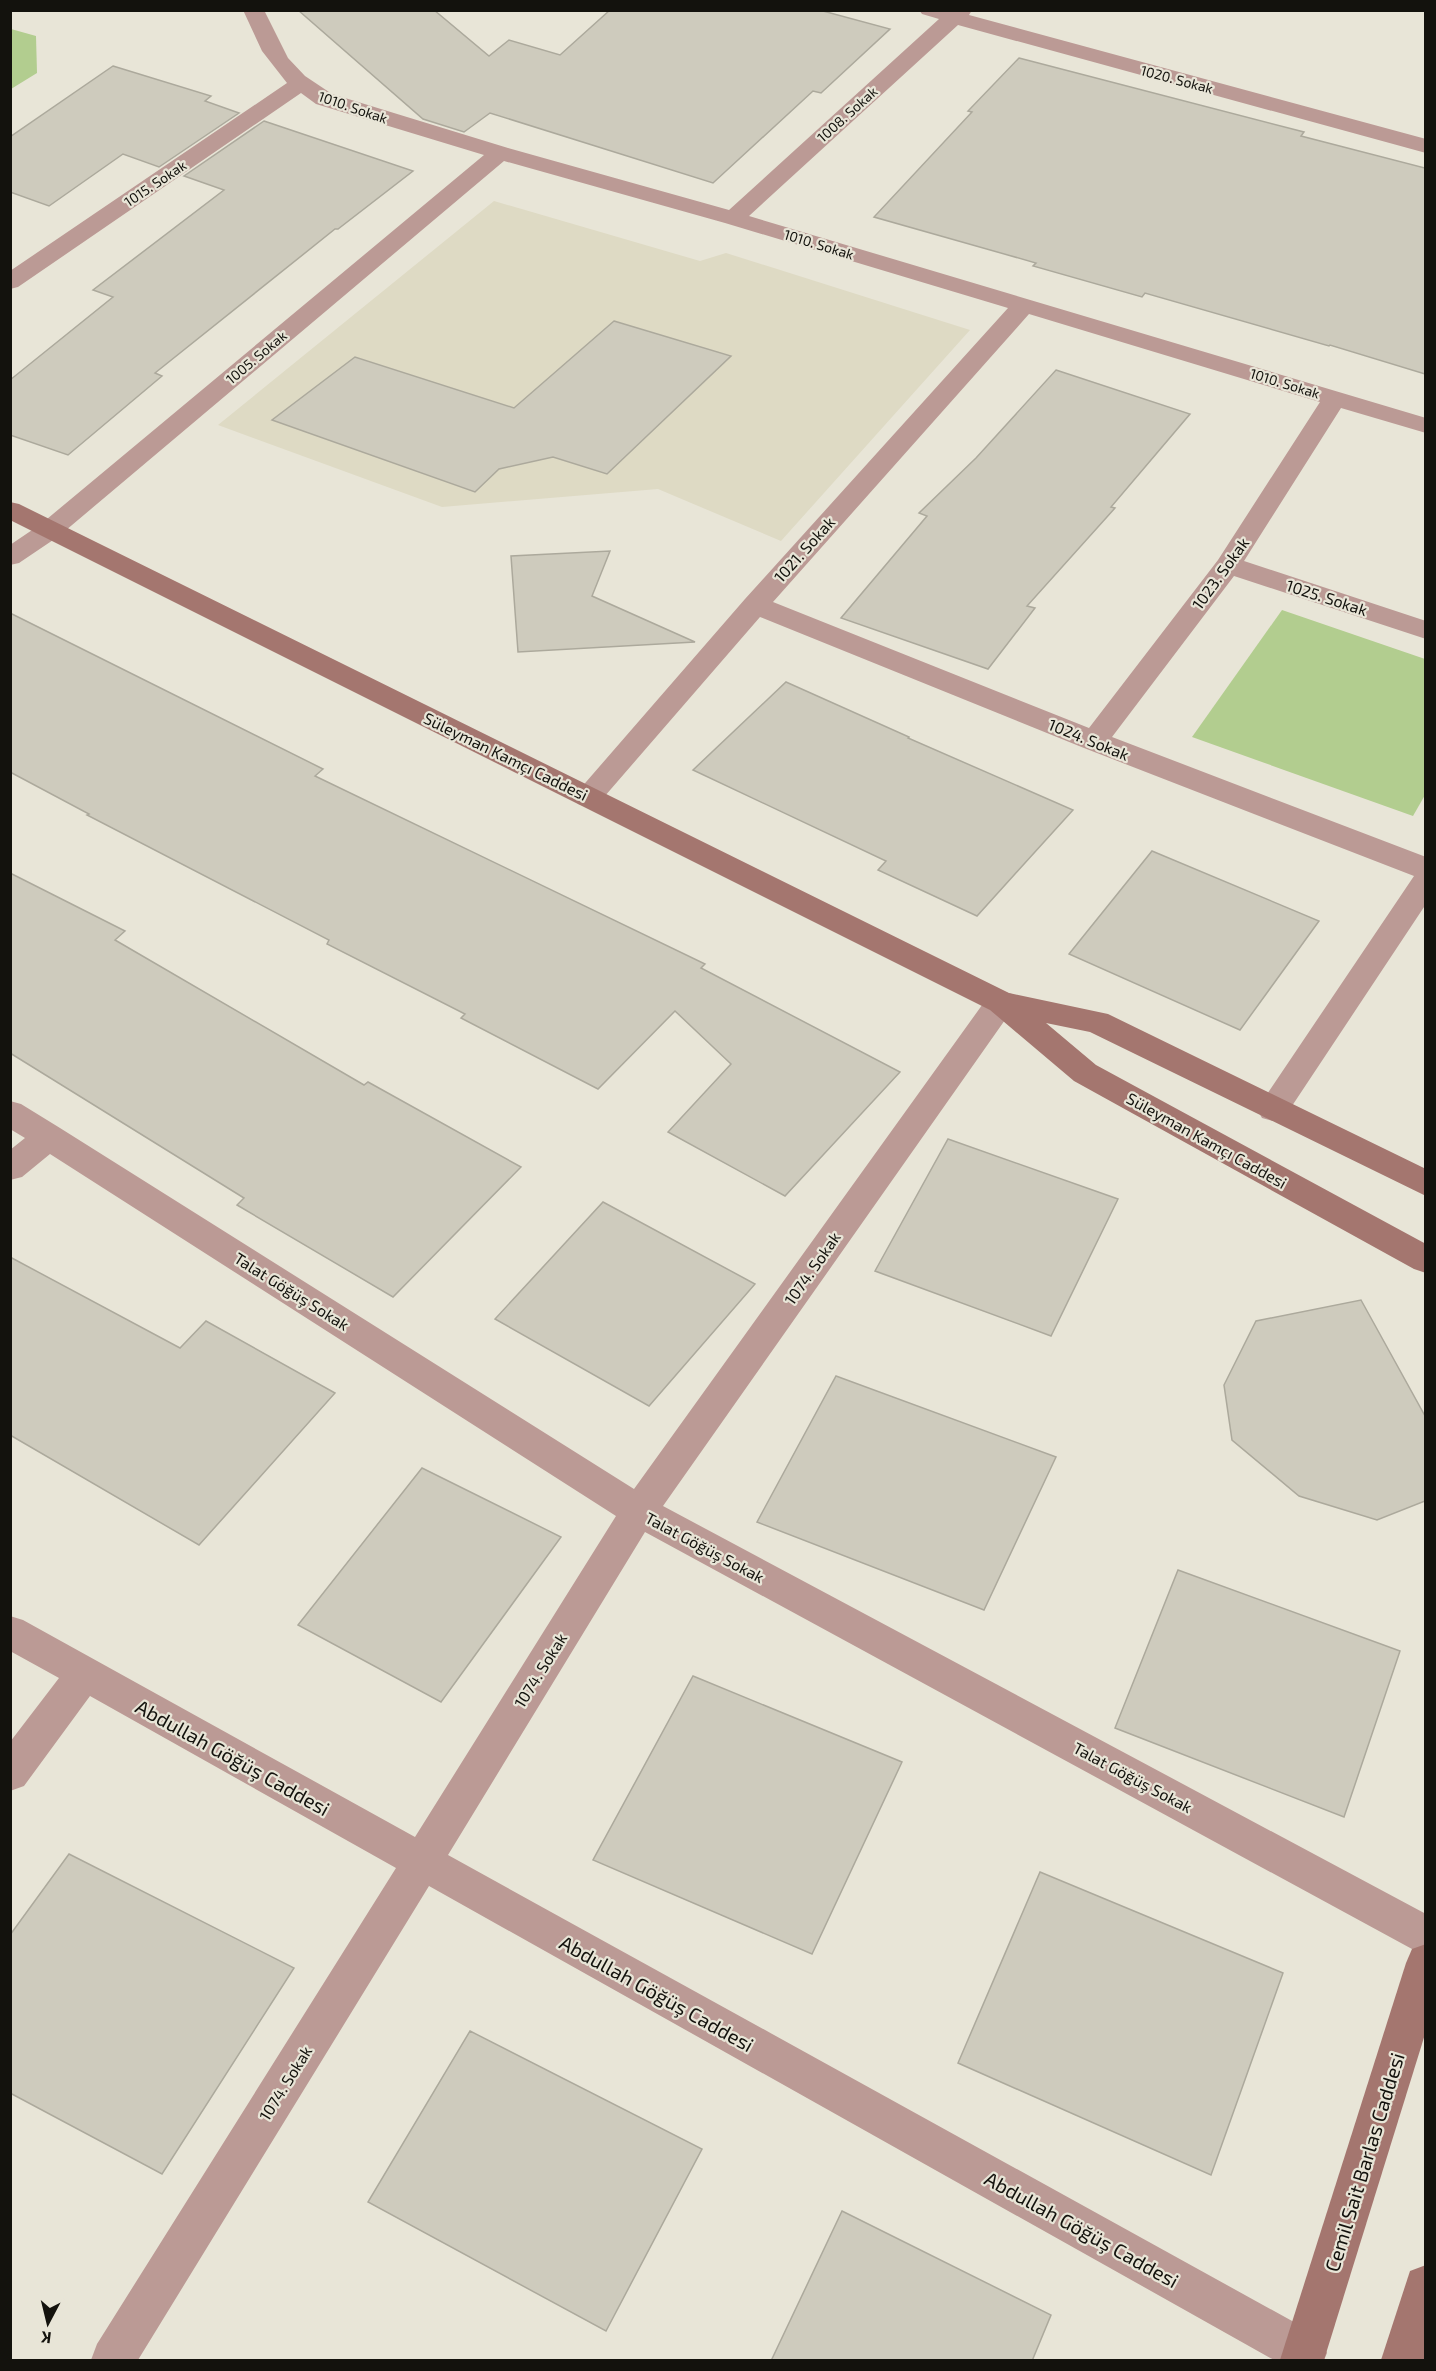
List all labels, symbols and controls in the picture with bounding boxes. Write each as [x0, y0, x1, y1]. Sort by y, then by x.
street label: 1020. Sokak [1139, 61, 1215, 97]
street label: 1008. Sokak [813, 83, 881, 145]
street label: 1010. Sokak [316, 87, 390, 127]
street label: 1015. Sokak [121, 156, 189, 210]
street label: 1010. Sokak [782, 225, 856, 263]
street label: 1005. Sokak [222, 327, 290, 387]
street label: 1010. Sokak [1248, 364, 1322, 402]
street label: 1021. Sokak [770, 512, 838, 586]
street label: 1023. Sokak [1188, 533, 1252, 613]
street label: 1025. Sokak [1284, 575, 1370, 619]
street label: Süleyman Kamçı Caddesi [420, 708, 591, 805]
street label: 1024. Sokak [1046, 714, 1132, 764]
street label: Süleyman Kamçı Caddesi [1123, 1088, 1290, 1193]
street label: 1074. Sokak [780, 1228, 844, 1308]
street label: Talat Göğüş Sokak [231, 1248, 353, 1335]
street label: Talat Göğüş Sokak [642, 1508, 768, 1587]
street label: 1074. Sokak [510, 1629, 570, 1711]
street label: Abdullah Göğüş Caddesi [131, 1694, 334, 1821]
street label: Talat Göğüş Sokak [1070, 1738, 1196, 1817]
street label: Abdullah Göğüş Caddesi [555, 1930, 758, 2057]
street label: 1074. Sokak [255, 2042, 315, 2124]
street label: Cemil Sait Barlas Caddesi [1319, 2050, 1409, 2274]
street label: Abdullah Göğüş Caddesi [980, 2166, 1183, 2293]
north arrow [18, 2293, 78, 2353]
text: K [39, 2328, 52, 2348]

